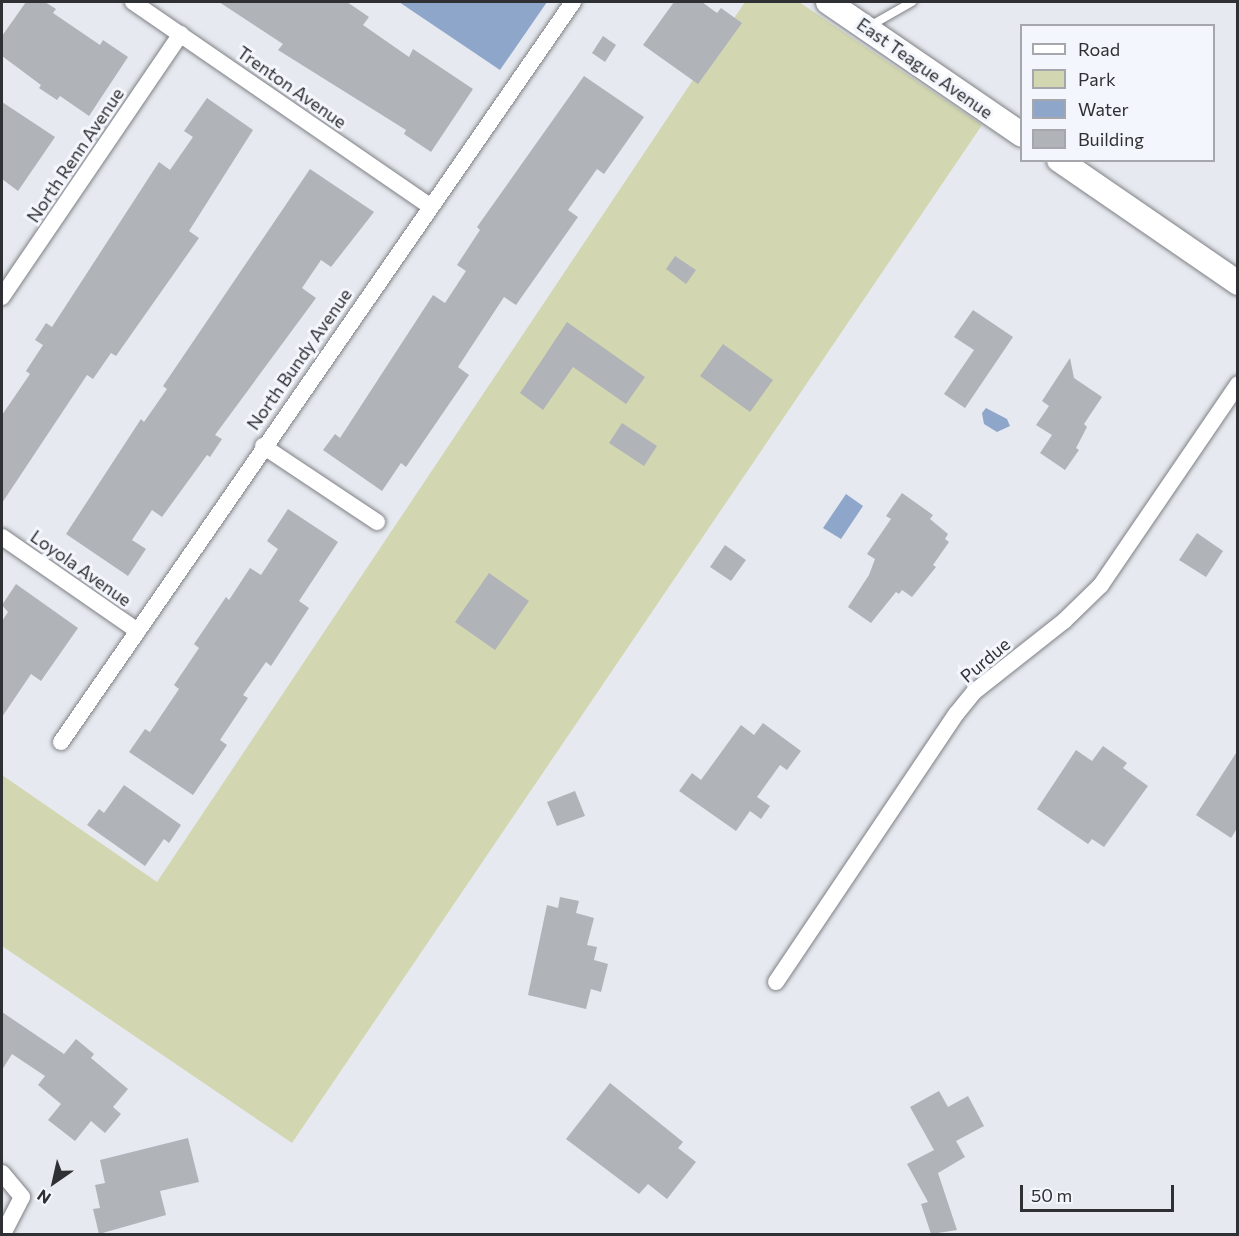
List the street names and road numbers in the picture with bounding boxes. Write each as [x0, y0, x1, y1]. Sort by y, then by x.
street label: East Teague Avenue [853, 13, 997, 123]
street label: Trenton Avenue [233, 41, 351, 133]
street label: North Renn Avenue [22, 84, 128, 226]
street label: North Bundy Avenue [242, 284, 356, 434]
street label: Loyola Avenue [27, 525, 135, 611]
street label: Purdue [956, 633, 1014, 687]

